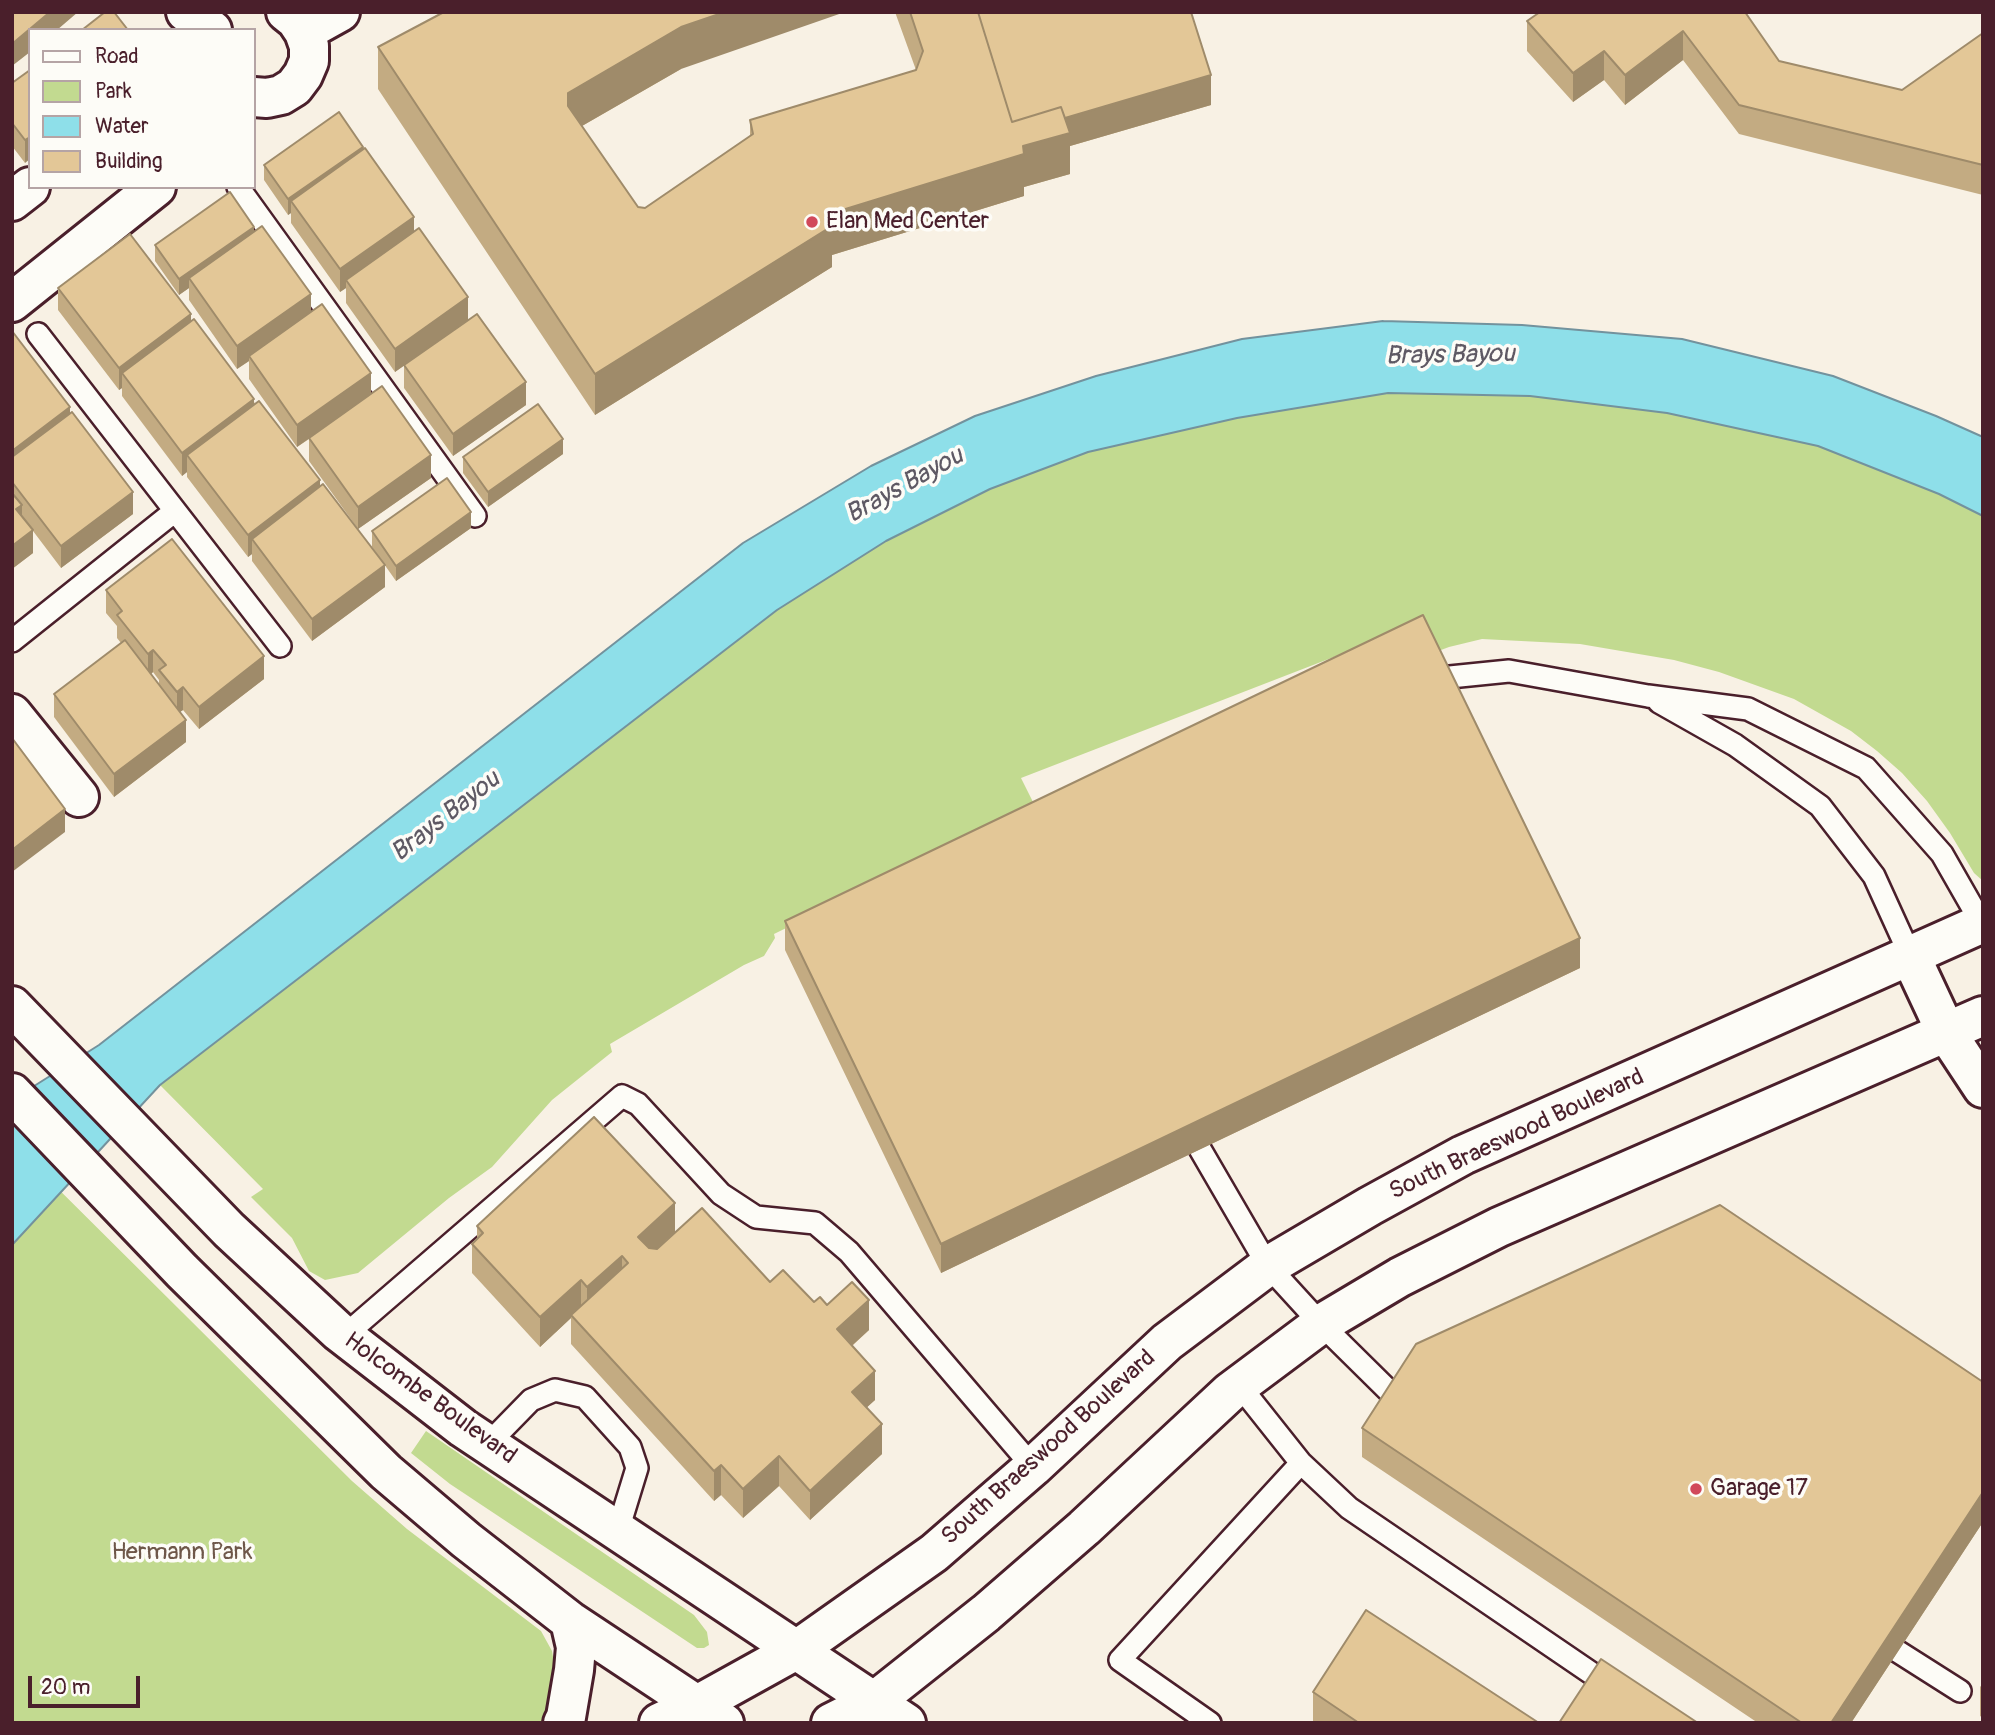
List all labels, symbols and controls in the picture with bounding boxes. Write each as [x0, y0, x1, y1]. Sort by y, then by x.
legend [28, 28, 256, 189]
text: Road [95, 43, 139, 70]
text: Park [95, 78, 132, 105]
text: Water [95, 113, 148, 140]
text: Building [95, 148, 162, 175]
place label: Elan Med Center [826, 208, 989, 236]
marker: Elan Med Center [804, 214, 820, 230]
water label: Brays Bayou [1385, 339, 1515, 373]
water label: Brays Bayou [841, 441, 969, 531]
water label: Brays Bayou [385, 765, 507, 869]
street label: South Braeswood Boulevard [1385, 1063, 1649, 1207]
street label: Holcombe Boulevard [338, 1327, 522, 1471]
street label: South Braeswood Boulevard [936, 1344, 1162, 1552]
place label: Garage 17 [1710, 1475, 1808, 1503]
marker: Garage 17 [1688, 1481, 1704, 1497]
park label: Hermann Park [112, 1539, 252, 1567]
scale bar [32, 1662, 144, 1706]
text: 20 m [41, 1674, 90, 1701]

